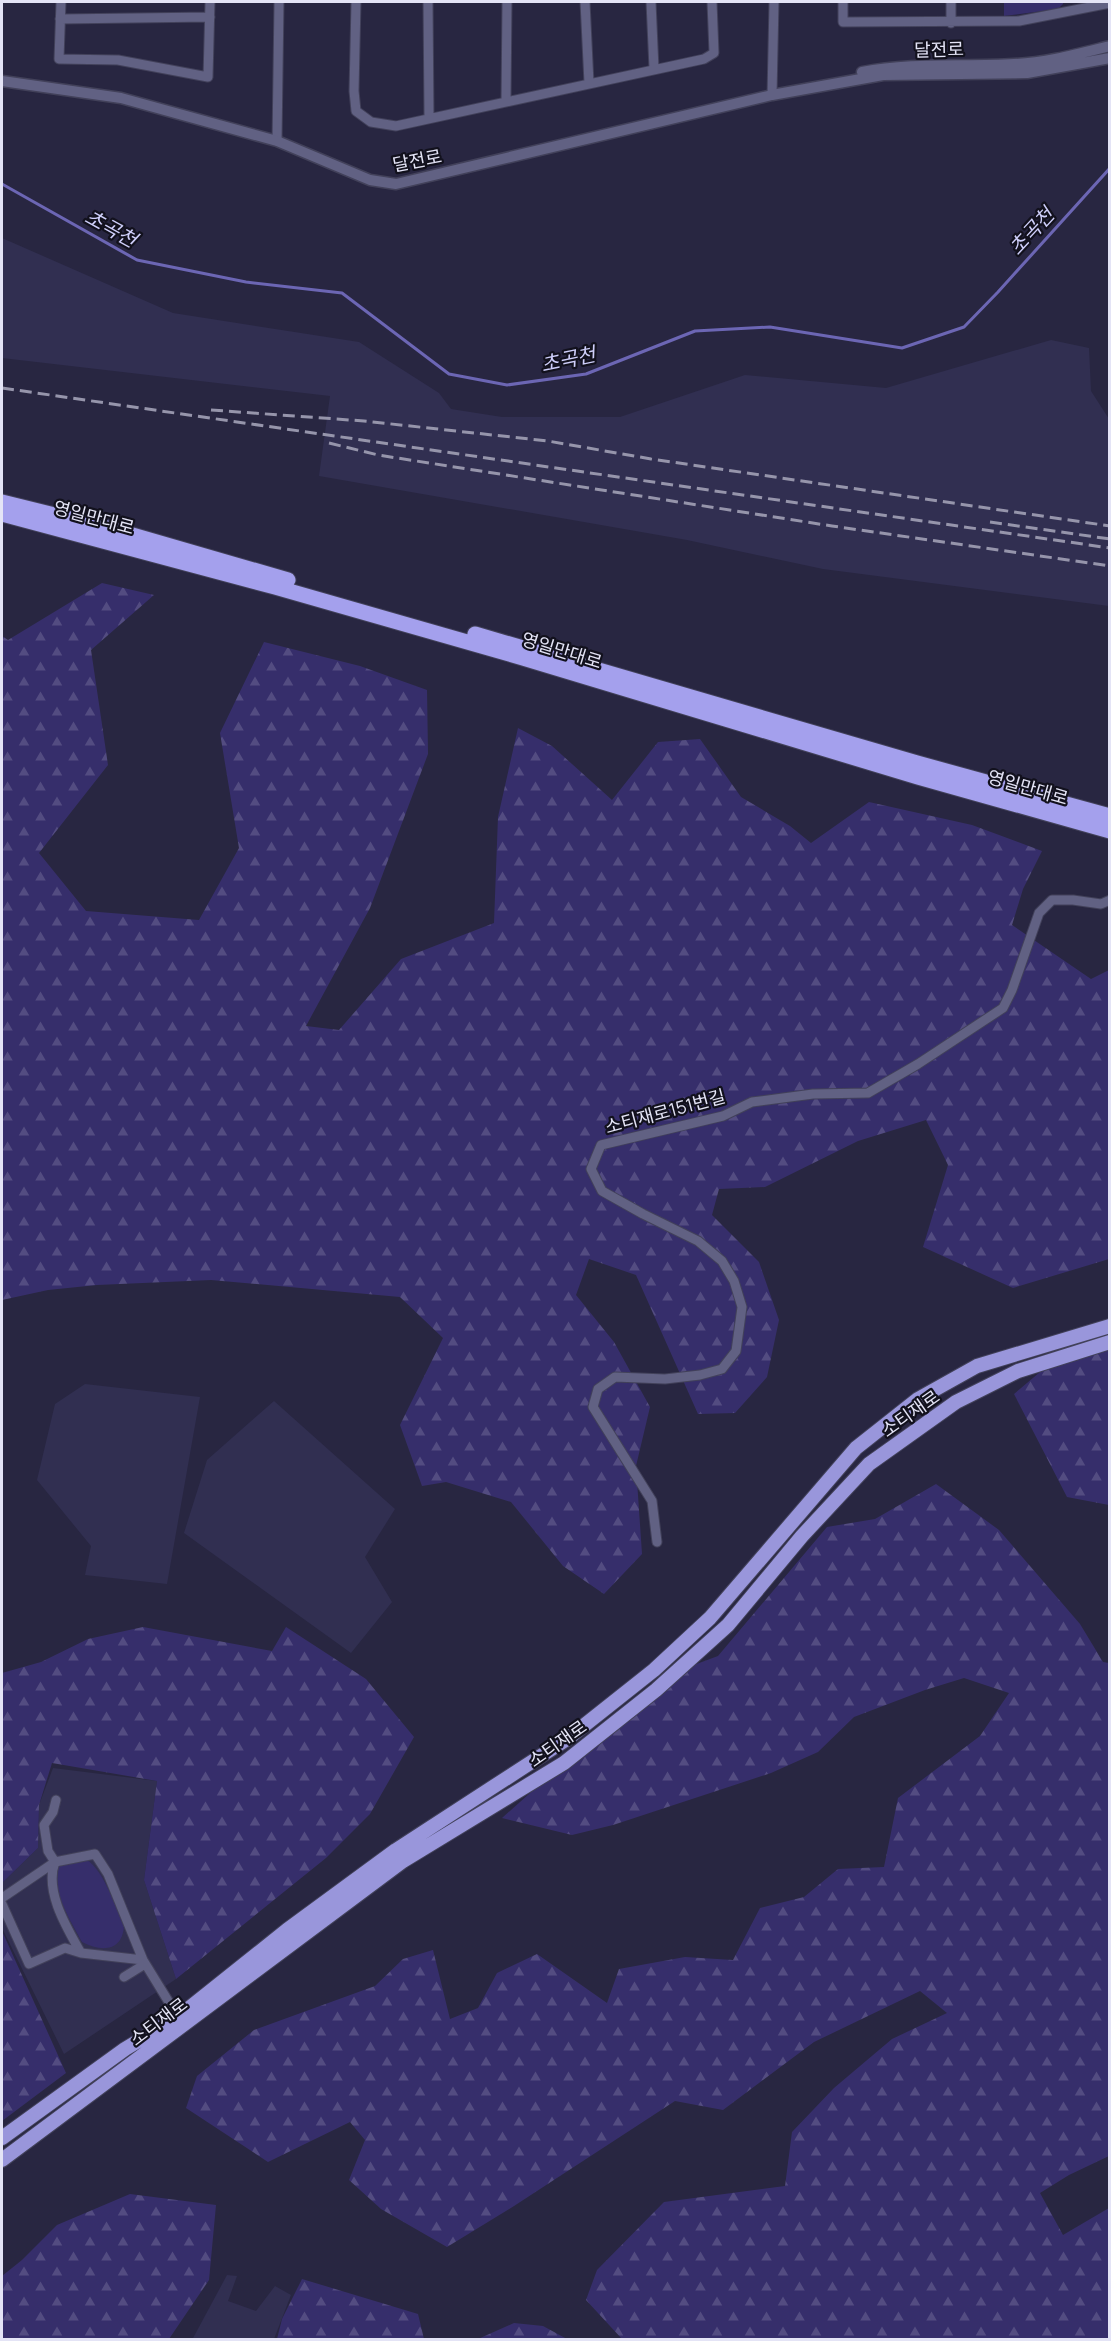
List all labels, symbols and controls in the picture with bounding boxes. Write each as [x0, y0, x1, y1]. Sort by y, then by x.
street label: 달전로 [914, 37, 964, 61]
street label: 달전로 [390, 143, 444, 177]
water label: 초곡천 [1002, 200, 1061, 260]
water label: 초곡천 [80, 203, 144, 254]
water label: 초곡천 [538, 340, 600, 378]
street label: 영일만대로 [51, 495, 137, 539]
street label: 영일만대로 [519, 626, 605, 674]
street label: 영일만대로 [985, 764, 1071, 810]
street label: 소티재로151번길 [602, 1083, 728, 1139]
street label: 소티재로 [876, 1384, 944, 1442]
street label: 소티재로 [523, 1714, 591, 1772]
street label: 소티재로 [124, 1991, 192, 2051]

